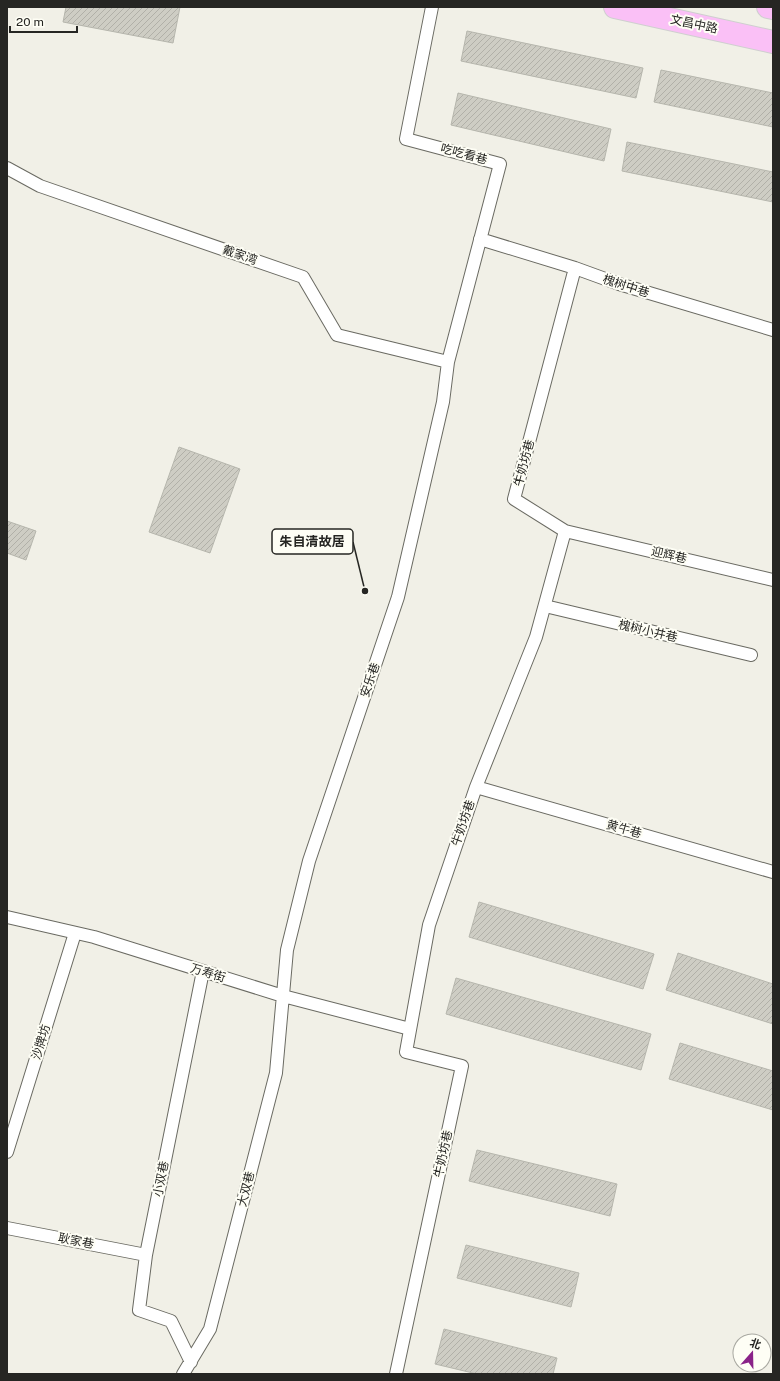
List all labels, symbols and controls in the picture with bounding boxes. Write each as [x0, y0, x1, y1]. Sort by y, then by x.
scale bar [10, 8, 77, 34]
street label: 文昌中路 [669, 12, 719, 36]
text: 20 m [16, 15, 44, 29]
street label: 吃吃看巷 [439, 141, 489, 167]
street label: 戴家湾 [221, 243, 259, 267]
street label: 槐树中巷 [601, 272, 651, 300]
street label: 牛奶坊巷 [511, 438, 537, 488]
callout: 朱自清故居 [272, 529, 353, 554]
text: 朱自清故居 [279, 534, 345, 549]
street label: 迎辉巷 [650, 544, 688, 566]
street label: 槐树小井巷 [617, 617, 679, 645]
street label: 安乐巷 [358, 661, 382, 699]
street label: 牛奶坊巷 [449, 798, 477, 848]
street label: 黄牛巷 [605, 817, 643, 841]
street label: 万寿街 [189, 961, 227, 985]
street label: 沙牌坊 [29, 1023, 53, 1061]
street label: 牛奶坊巷 [431, 1129, 455, 1179]
street label: 小双巷 [151, 1160, 171, 1198]
street label: 大双巷 [235, 1170, 257, 1208]
street label: 耿家巷 [57, 1231, 95, 1251]
north arrow [732, 1333, 772, 1373]
text: 北 [748, 1336, 763, 1351]

